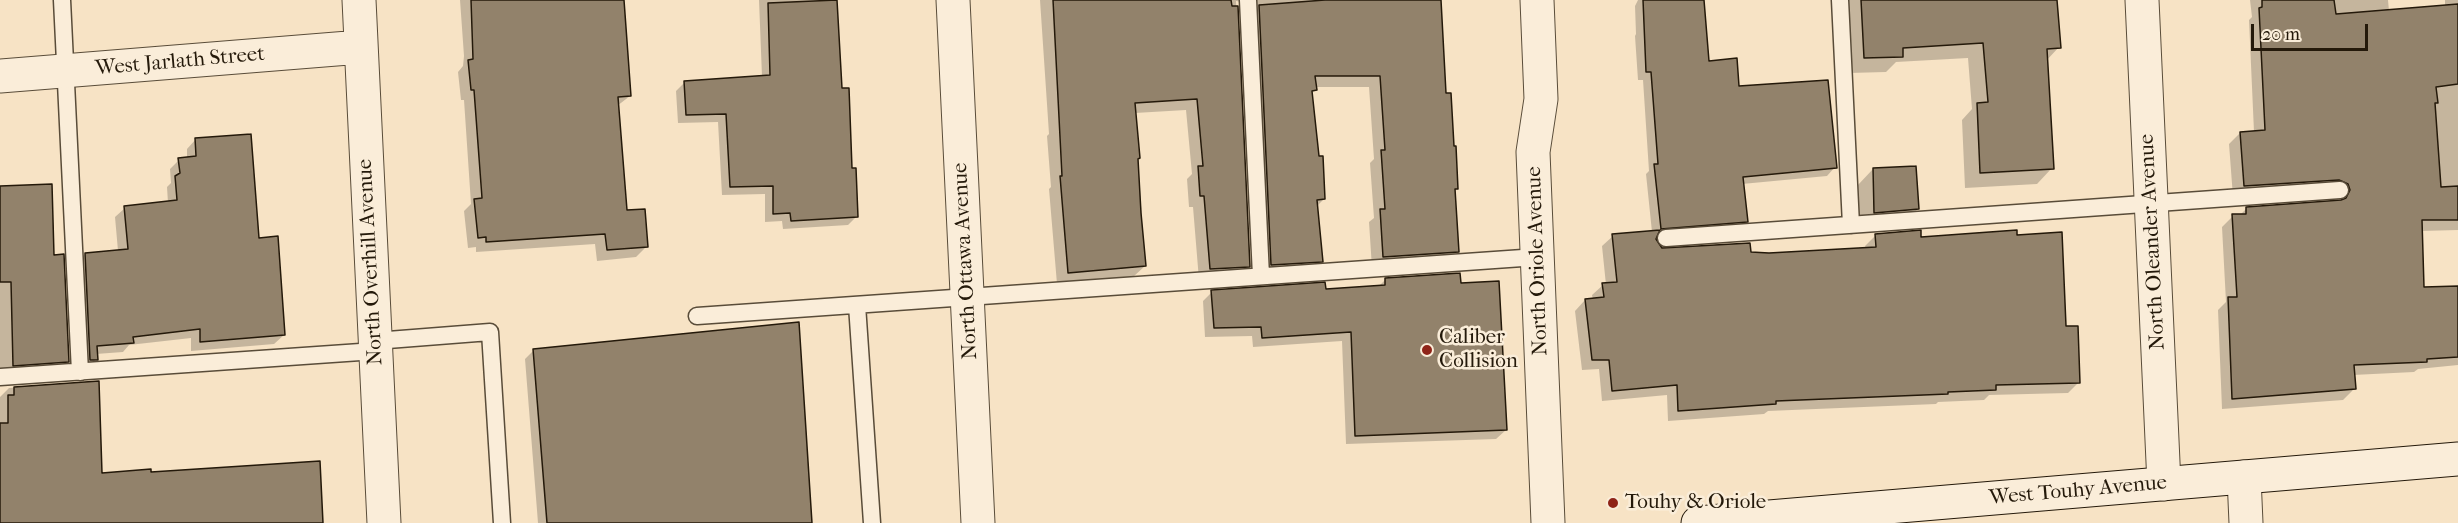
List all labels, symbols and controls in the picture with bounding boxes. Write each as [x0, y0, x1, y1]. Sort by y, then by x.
scale bar [2254, 12, 2371, 50]
text: 20 m [2262, 24, 2300, 45]
street label: West Jarlath Street [94, 42, 266, 82]
street label: North Oleander Avenue [2135, 133, 2171, 351]
street label: North Overhill Avenue [353, 158, 389, 366]
street label: North Ottawa Avenue [948, 162, 984, 360]
street label: North Oriole Avenue [1522, 166, 1554, 356]
place label: Caliber Collision [1439, 325, 1518, 375]
marker: Caliber Collision [1420, 343, 1434, 357]
street label: West Touhy Avenue [1988, 471, 2168, 511]
place label: Touhy & Oriole [1625, 490, 1766, 516]
marker: Touhy & Oriole [1606, 496, 1620, 510]

